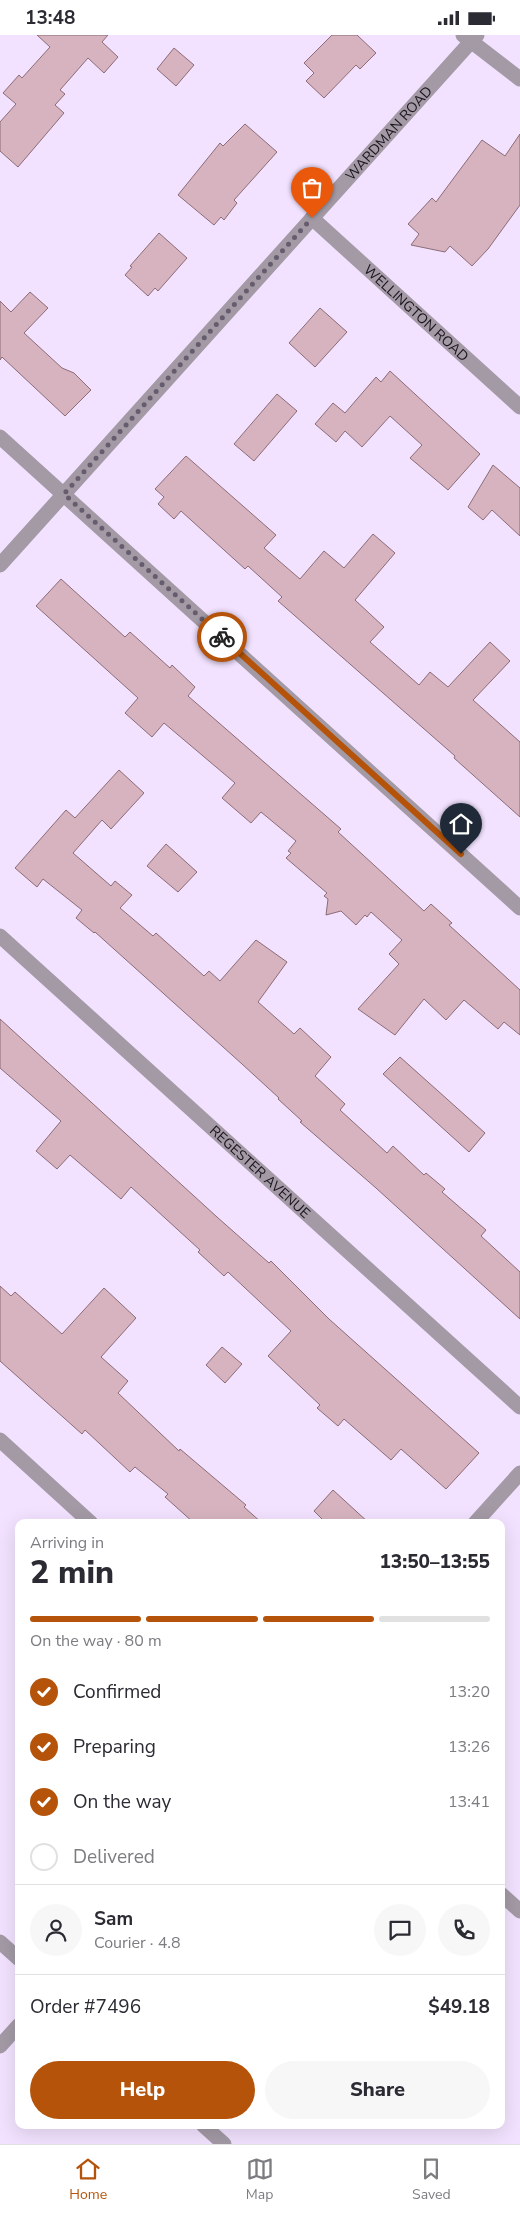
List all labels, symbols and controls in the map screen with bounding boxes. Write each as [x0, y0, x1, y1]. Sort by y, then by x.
text: 13:48 [25, 5, 75, 31]
street label: WARDMAN ROAD [341, 82, 436, 185]
pin [291, 167, 333, 218]
icon: bag [298, 174, 326, 202]
street label: WELLINGTON ROAD [360, 260, 473, 366]
courier [197, 612, 247, 662]
icon: bike [208, 623, 236, 651]
pin [440, 803, 482, 854]
icon: home [447, 810, 475, 838]
street label: REGESTER AVENUE [206, 1121, 315, 1222]
text: Arriving in [30, 1532, 104, 1554]
text: 13:50–13:55 [379, 1549, 490, 1575]
text: 2 min [30, 1551, 114, 1594]
text: On the way · 80 m [30, 1630, 162, 1652]
icon: check [30, 1678, 58, 1706]
text: Confirmed [73, 1679, 161, 1705]
text: 13:20 [448, 1681, 490, 1703]
icon: check [30, 1733, 58, 1761]
text: Preparing [73, 1734, 156, 1760]
text: 13:26 [448, 1736, 490, 1758]
icon: check [30, 1788, 58, 1816]
text: On the way [73, 1789, 171, 1815]
text: 13:41 [448, 1791, 490, 1813]
text: Delivered [73, 1844, 155, 1870]
button: person [30, 1904, 82, 1956]
button: chat [374, 1904, 426, 1956]
button: phone [438, 1904, 490, 1956]
text: Sam [94, 1906, 133, 1932]
text: Courier · 4.8 [94, 1932, 180, 1954]
text: Order #7496 [30, 1994, 141, 2020]
text: $49.18 [428, 1994, 490, 2020]
button: Help [30, 2061, 255, 2119]
button: Share [265, 2061, 490, 2119]
tab: Home [69, 2155, 107, 2204]
tab: Map [246, 2155, 274, 2204]
tab: Saved [412, 2155, 451, 2204]

